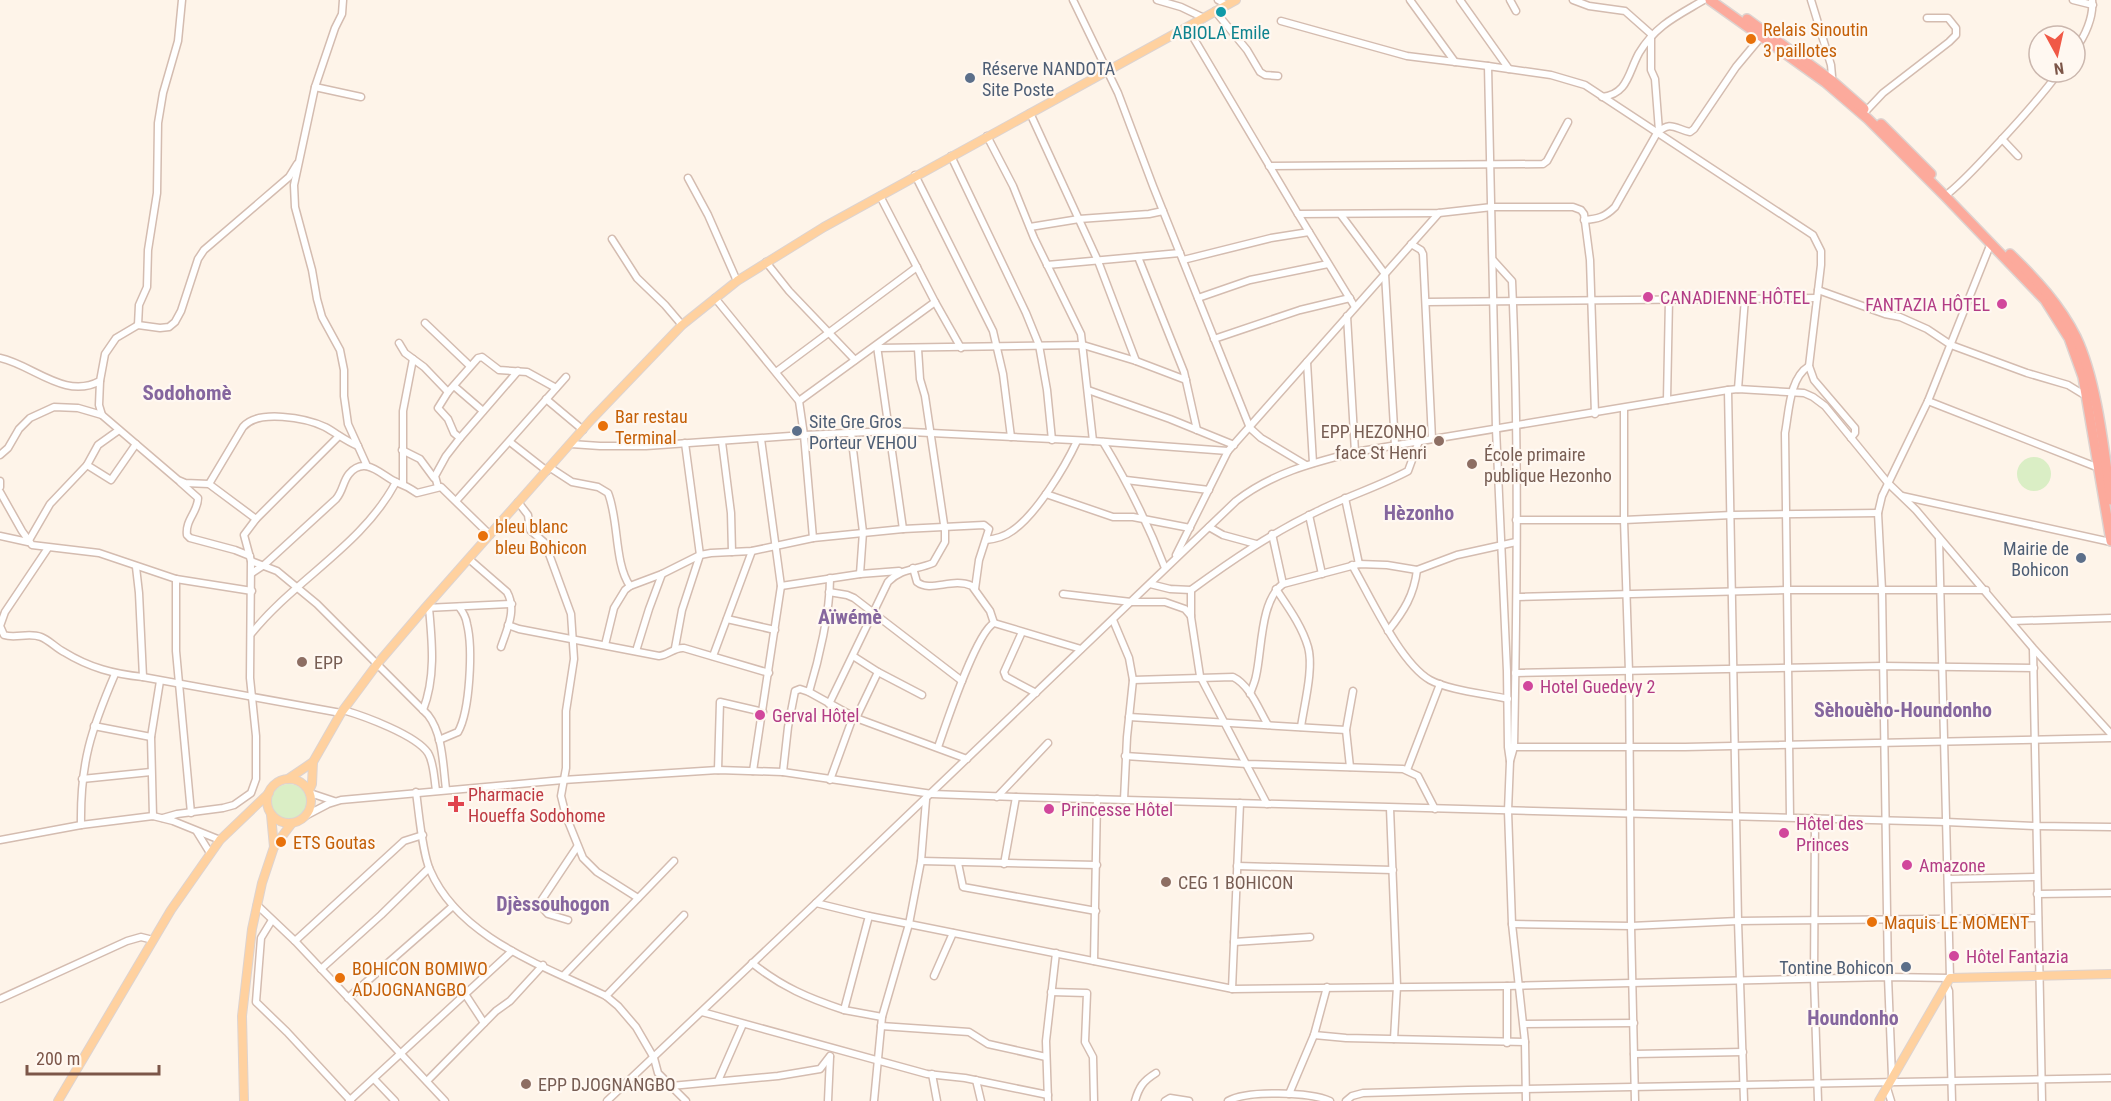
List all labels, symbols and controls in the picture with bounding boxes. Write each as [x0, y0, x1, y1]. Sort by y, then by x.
marker: ABIOLA Emile [1214, 5, 1228, 19]
place label: Relais Sinoutin 3 paillotes [1763, 19, 1868, 61]
place label: ABIOLA Emile [1172, 22, 1270, 43]
north arrow [2027, 24, 2087, 84]
marker: Relais Sinoutin 3 paillotes [1744, 32, 1758, 46]
place label: Réserve NANDOTA Site Poste [982, 58, 1116, 100]
text: N [2053, 58, 2065, 78]
marker: Réserve NANDOTA Site Poste [963, 71, 977, 85]
place label: CANADIENNE HÔTEL [1660, 287, 1810, 308]
marker: CANADIENNE HÔTEL [1641, 290, 1655, 304]
place label: FANTAZIA HÔTEL [1865, 294, 1990, 315]
marker: FANTAZIA HÔTEL [1995, 297, 2009, 311]
district label: Sodohomè [142, 381, 232, 405]
place label: Bar restau Terminal [615, 406, 688, 448]
place label: Site Gre Gros Porteur VEHOU [809, 411, 917, 453]
marker: Bar restau Terminal [596, 419, 610, 433]
place label: EPP HEZONHO face St Henri [1321, 421, 1427, 463]
marker: Site Gre Gros Porteur VEHOU [790, 424, 804, 438]
marker: EPP HEZONHO face St Henri [1432, 434, 1446, 448]
place label: École primaire publique Hezonho [1484, 444, 1612, 486]
marker: École primaire publique Hezonho [1465, 457, 1479, 471]
district label: Hèzonho [1384, 501, 1454, 525]
place label: bleu blanc bleu Bohicon [495, 516, 587, 558]
marker: bleu blanc bleu Bohicon [476, 529, 490, 543]
place label: Mairie de Bohicon [2003, 538, 2069, 580]
marker: Mairie de Bohicon [2074, 551, 2088, 565]
district label: Aïwémè [818, 605, 882, 629]
place label: EPP [314, 652, 343, 673]
marker: EPP [295, 655, 309, 669]
place label: Hotel Guedevy 2 [1540, 676, 1656, 697]
marker: Hotel Guedevy 2 [1521, 679, 1535, 693]
district label: Sèhouèho-Houndonho [1814, 698, 1992, 722]
place label: Gerval Hôtel [772, 705, 859, 726]
marker: Gerval Hôtel [753, 708, 767, 722]
place label: Pharmacie Houeffa Sodohome [468, 784, 606, 826]
marker: Pharmacie Houeffa Sodohome [449, 797, 463, 811]
place label: Princesse Hôtel [1061, 799, 1173, 820]
marker: Princesse Hôtel [1042, 802, 1056, 816]
place label: Hôtel des Princes [1796, 813, 1864, 855]
marker: Hôtel des Princes [1777, 826, 1791, 840]
place label: ETS Goutas [293, 832, 375, 853]
marker: ETS Goutas [274, 835, 288, 849]
place label: Amazone [1919, 855, 1986, 876]
marker: Amazone [1900, 858, 1914, 872]
place label: CEG 1 BOHICON [1178, 872, 1293, 893]
marker: CEG 1 BOHICON [1159, 875, 1173, 889]
district label: Djèssouhogon [496, 892, 610, 916]
place label: Maquis LE MOMENT [1884, 912, 2029, 933]
marker: Maquis LE MOMENT [1865, 915, 1879, 929]
place label: Hôtel Fantazia [1966, 946, 2069, 967]
marker: Hôtel Fantazia [1947, 949, 1961, 963]
place label: Tontine Bohicon [1779, 957, 1894, 978]
place label: BOHICON BOMIWO ADJOGNANGBO [352, 958, 488, 1000]
marker: Tontine Bohicon [1899, 960, 1913, 974]
marker: BOHICON BOMIWO ADJOGNANGBO [333, 971, 347, 985]
district label: Houndonho [1807, 1006, 1899, 1030]
scale bar [27, 1038, 159, 1076]
text: 200 m [36, 1048, 80, 1069]
place label: EPP DJOGNANGBO [538, 1074, 676, 1095]
marker: EPP DJOGNANGBO [519, 1077, 533, 1091]

